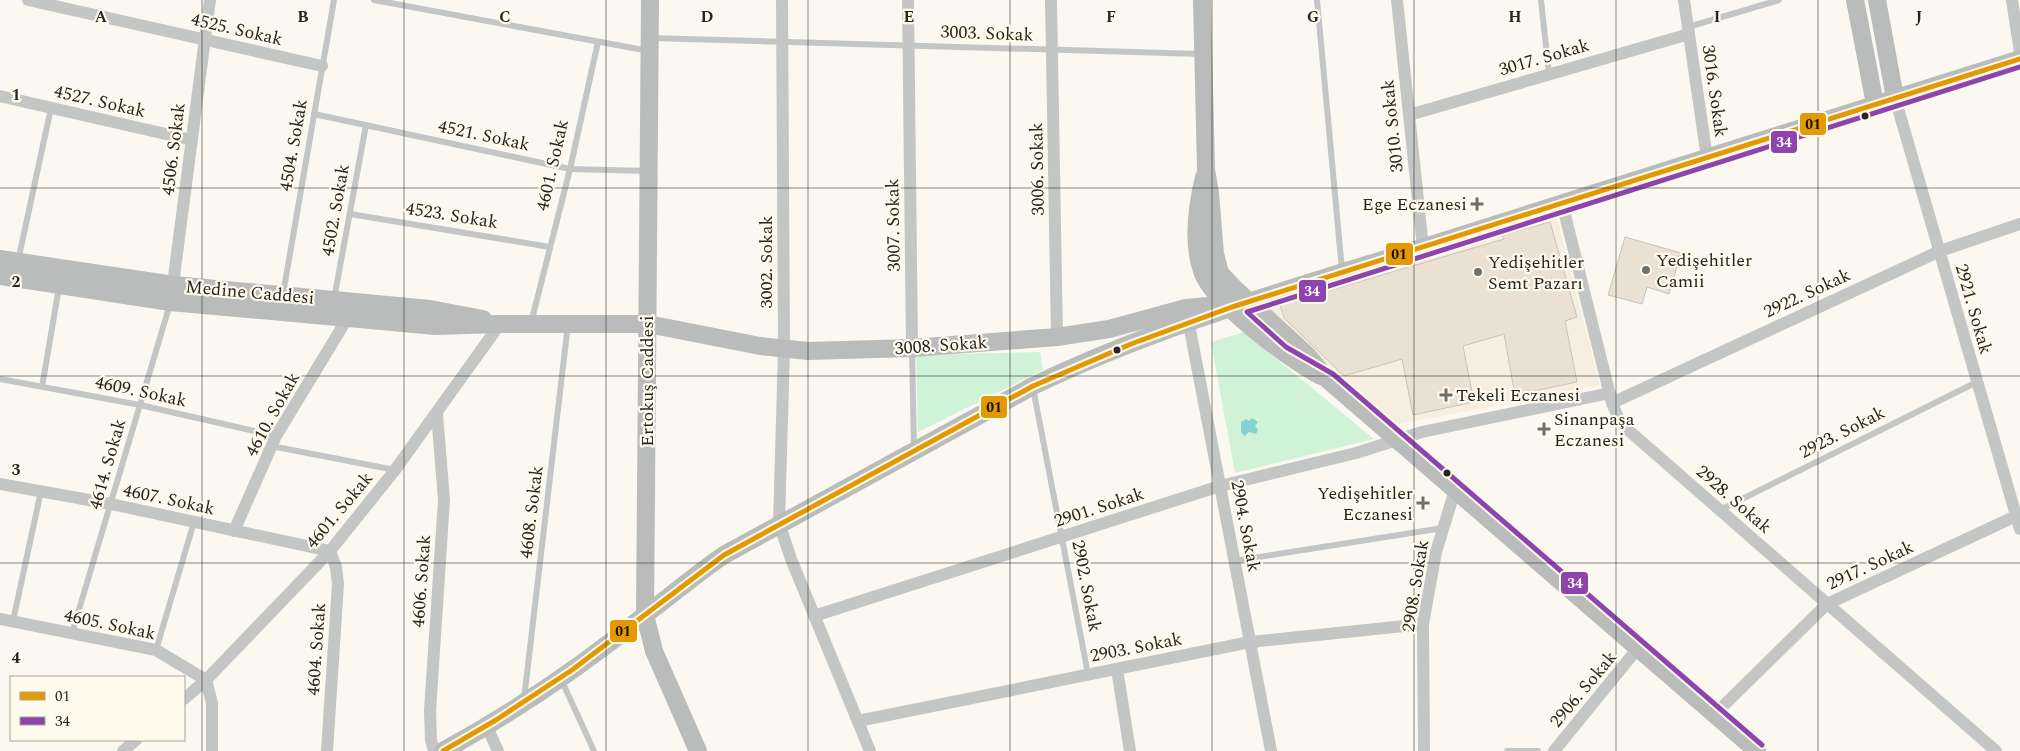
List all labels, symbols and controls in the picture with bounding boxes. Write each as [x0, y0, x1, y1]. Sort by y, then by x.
text: A [95, 5, 108, 29]
text: B [297, 5, 309, 29]
text: C [499, 5, 511, 29]
text: D [701, 5, 714, 29]
text: E [904, 5, 914, 29]
text: F [1106, 5, 1116, 29]
text: G [1307, 5, 1319, 29]
text: H [1508, 5, 1522, 29]
text: I [1714, 5, 1720, 29]
text: J [1916, 5, 1923, 29]
street label: 4525. Sokak [188, 6, 285, 53]
street label: 3003. Sokak [940, 18, 1034, 49]
street label: 3017. Sokak [1496, 32, 1593, 83]
street label: 3016. Sokak [1695, 43, 1734, 139]
street label: 4527. Sokak [51, 78, 148, 125]
street label: 3010. Sokak [1374, 78, 1411, 174]
text: 1 [12, 83, 20, 107]
street label: 4504. Sokak [272, 97, 315, 193]
street label: 4506. Sokak [154, 101, 193, 197]
unlabelled marker [1860, 111, 1870, 121]
line badge: 01 [1799, 112, 1827, 136]
street label: 4521. Sokak [436, 113, 532, 158]
text: 01 [1805, 114, 1821, 135]
street label: 4601. Sokak [529, 117, 576, 214]
street label: 3006. Sokak [1023, 122, 1052, 216]
line badge: 34 [1770, 130, 1798, 154]
text: 34 [1776, 132, 1792, 153]
street label: 4502. Sokak [314, 162, 357, 258]
street label: 3007. Sokak [879, 178, 908, 272]
place label: Ege Eczanesi [1362, 191, 1467, 218]
street label: 4523. Sokak [404, 195, 500, 236]
marker: Ege Eczanesi [1471, 198, 1483, 210]
street label: 3002. Sokak [753, 215, 780, 309]
line badge: 01 [1385, 242, 1414, 266]
text: 01 [1391, 244, 1407, 265]
place label: Yedişehitler Camii [1656, 247, 1752, 295]
place label: Yedişehitler Semt Pazarı [1488, 249, 1584, 297]
street label: 2921. Sokak [1948, 261, 1999, 358]
street label: 2922. Sokak [1759, 262, 1855, 325]
marker: Yedişehitler Camii [1640, 264, 1652, 276]
marker: Yedişehitler Semt Pazarı [1472, 266, 1484, 278]
text: 2 [12, 270, 21, 294]
street label: Medine Caddesi [184, 273, 316, 312]
line badge: 34 [1298, 279, 1327, 303]
text: 34 [1304, 281, 1320, 302]
street label: Ertokuş Caddesi [634, 315, 661, 447]
street label: 3008. Sokak [894, 329, 988, 362]
unlabelled marker [1112, 345, 1122, 355]
street label: 4610. Sokak [238, 367, 307, 462]
street label: 4609. Sokak [93, 369, 189, 414]
place label: Tekeli Eczanesi [1456, 382, 1580, 409]
marker: Tekeli Eczanesi [1440, 389, 1452, 401]
line badge: 01 [980, 395, 1008, 419]
text: 01 [986, 397, 1002, 418]
street label: 2923. Sokak [1795, 399, 1890, 466]
place label: Sinanpaşa Eczanesi [1554, 406, 1635, 454]
street label: 4614. Sokak [82, 416, 133, 513]
marker: Sinanpaşa Eczanesi [1538, 423, 1550, 435]
text: 3 [12, 458, 21, 482]
street label: 2928. Sokak [1690, 459, 1778, 540]
street label: 4608. Sokak [512, 464, 551, 560]
street label: 4601. Sokak [299, 466, 380, 555]
unlabelled marker [1442, 468, 1452, 478]
street label: 4607. Sokak [121, 477, 217, 522]
street label: 2904. Sokak [1223, 478, 1268, 574]
street label: 2901. Sokak [1051, 480, 1148, 535]
place label: Yedişehitler Eczanesi [1317, 480, 1413, 528]
marker: Yedişehitler Eczanesi [1417, 497, 1429, 509]
street label: 4606. Sokak [405, 534, 438, 628]
street label: 2917. Sokak [1822, 534, 1918, 597]
street label: 2902. Sokak [1064, 538, 1109, 634]
street label: 2908. Sokak [1395, 538, 1436, 634]
line badge: 34 [1560, 571, 1589, 595]
text: 34 [1567, 573, 1583, 594]
street label: 4605. Sokak [62, 602, 158, 647]
street label: 4604. Sokak [300, 602, 333, 696]
line badge: 01 [609, 619, 638, 643]
text: 01 [615, 621, 631, 642]
street label: 2903. Sokak [1088, 625, 1184, 670]
street label: 2906. Sokak [1543, 645, 1624, 734]
text: 4 [12, 646, 21, 670]
legend [10, 676, 185, 741]
text: 01 [55, 685, 70, 708]
text: 34 [55, 710, 71, 733]

